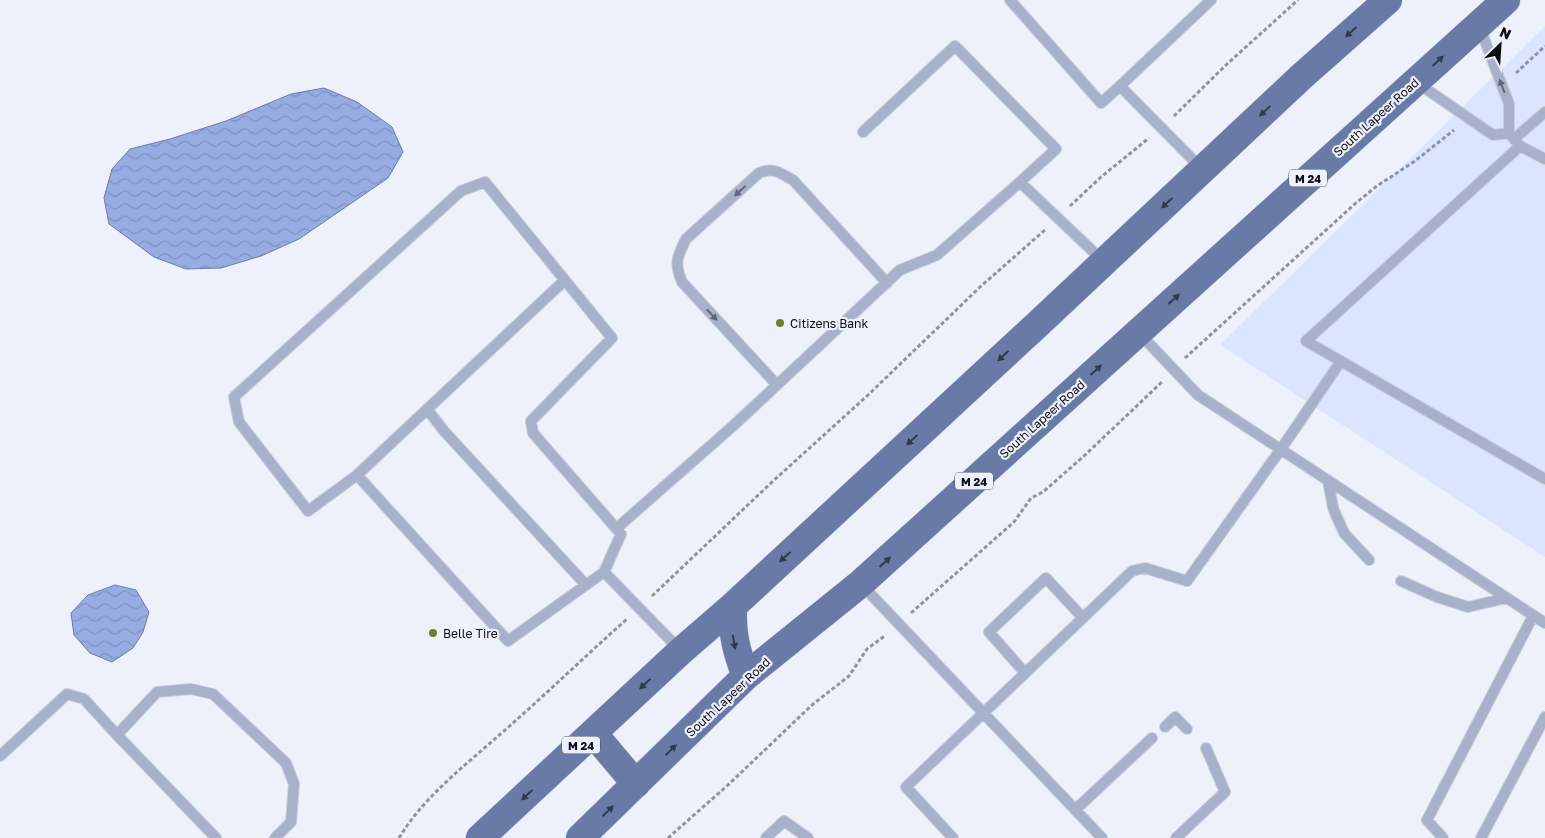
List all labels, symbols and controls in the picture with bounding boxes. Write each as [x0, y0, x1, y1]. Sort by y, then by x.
north arrow [1475, 20, 1525, 70]
text: N [1497, 23, 1514, 43]
one-way arrow [1345, 27, 1358, 38]
one-way arrow [1431, 55, 1443, 67]
street label: South Lapeer Road [1330, 75, 1422, 159]
one-way arrow [1498, 78, 1506, 93]
one-way arrow [1259, 105, 1272, 116]
road number: M 24 [1289, 170, 1327, 187]
one-way arrow [734, 185, 746, 197]
one-way arrow [1161, 197, 1173, 209]
one-way arrow [1168, 293, 1180, 305]
one-way arrow [706, 308, 718, 320]
place label: Citizens Bank [790, 316, 868, 331]
marker: Citizens Bank [774, 317, 786, 329]
one-way arrow [998, 350, 1010, 362]
one-way arrow [1090, 364, 1102, 376]
street label: South Lapeer Road [996, 377, 1088, 461]
one-way arrow [907, 434, 919, 446]
road number: M 24 [955, 472, 993, 490]
one-way arrow [780, 551, 792, 563]
one-way arrow [879, 556, 892, 567]
place label: Belle Tire [443, 626, 498, 641]
marker: Belle Tire [427, 627, 439, 639]
one-way arrow [731, 635, 739, 651]
street label: South Lapeer Road [683, 654, 773, 740]
one-way arrow [640, 678, 652, 690]
road number: M 24 [562, 736, 600, 754]
one-way arrow [665, 744, 677, 756]
one-way arrow [521, 789, 533, 801]
one-way arrow [602, 805, 614, 817]

